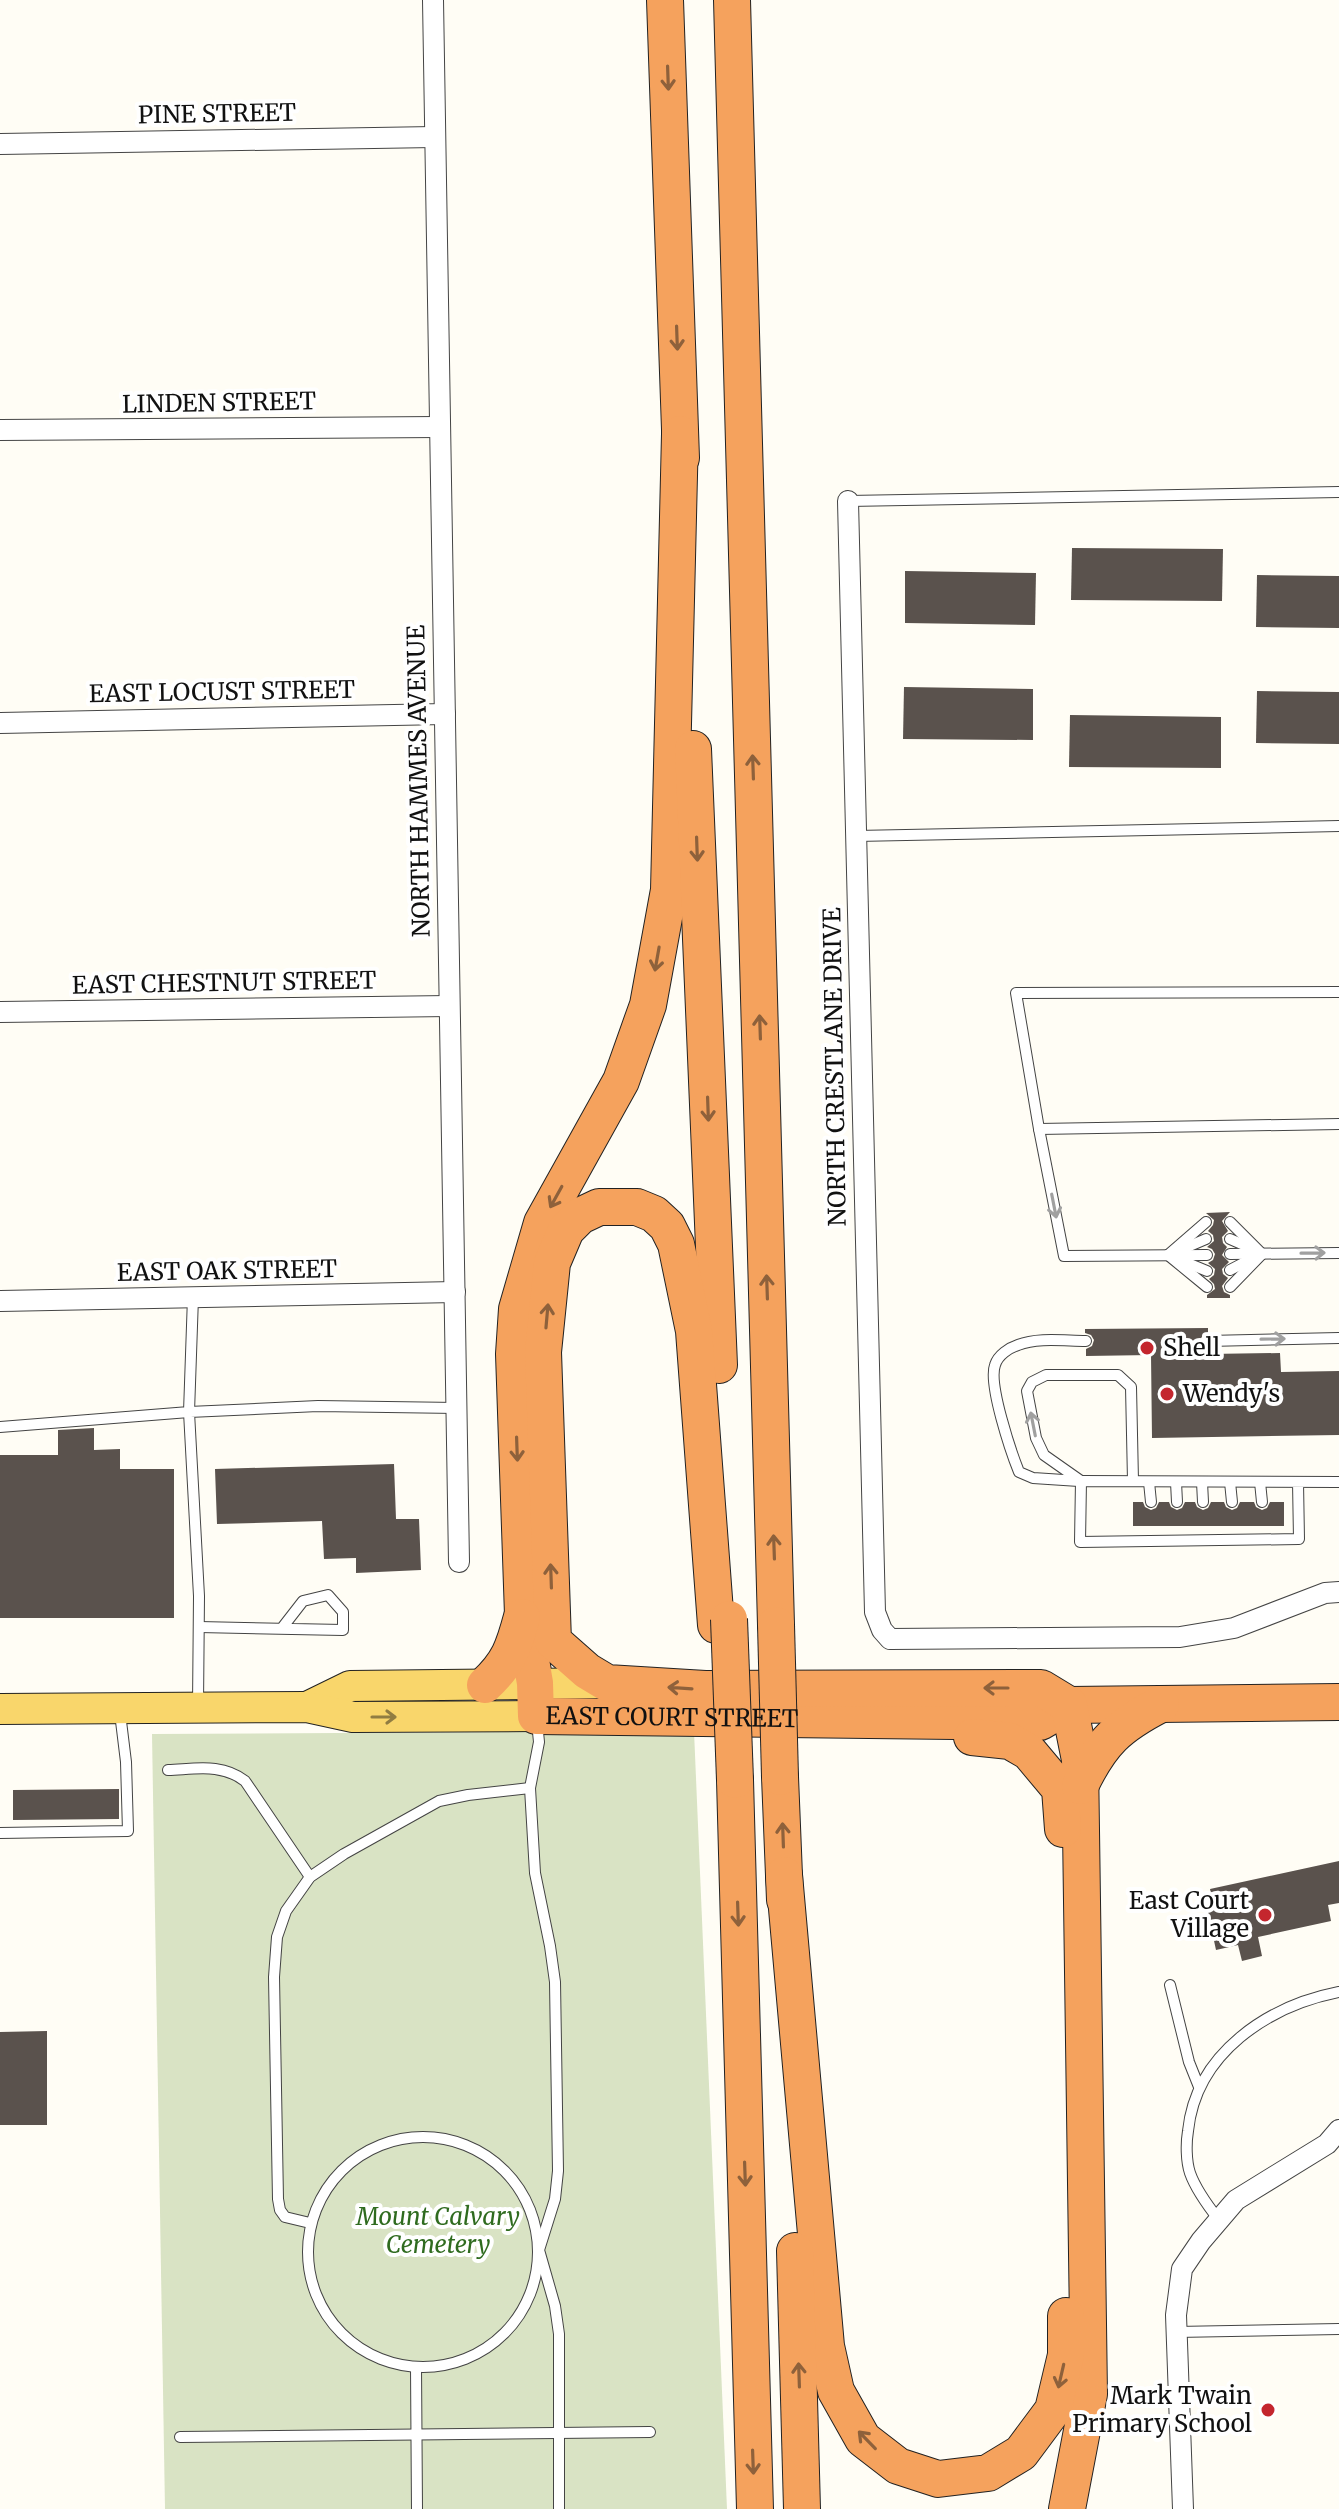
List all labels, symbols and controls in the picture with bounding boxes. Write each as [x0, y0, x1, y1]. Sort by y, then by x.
one-way arrow [660, 64, 675, 91]
street label: PINE STREET [138, 97, 297, 130]
one-way arrow [669, 324, 684, 351]
street label: LINDEN STREET [122, 385, 317, 420]
street label: NORTH HAMMES AVENUE [400, 624, 437, 937]
street label: EAST LOCUST STREET [89, 674, 356, 709]
one-way arrow [745, 754, 760, 781]
one-way arrow [690, 835, 705, 862]
street label: NORTH CRESTLANE DRIVE [816, 906, 853, 1227]
one-way arrow [648, 946, 663, 971]
street label: EAST CHESTNUT STREET [72, 964, 377, 1001]
one-way arrow [752, 1014, 767, 1041]
one-way arrow [701, 1095, 716, 1122]
one-way arrow [548, 1185, 564, 1208]
one-way arrow [1048, 1192, 1063, 1218]
one-way arrow [1299, 1245, 1326, 1261]
street label: EAST OAK STREET [117, 1253, 338, 1288]
one-way arrow [759, 1274, 774, 1301]
one-way arrow [539, 1303, 554, 1330]
place label: Shell [1163, 1332, 1220, 1363]
one-way arrow [1259, 1332, 1286, 1347]
marker: Shell [1138, 1339, 1156, 1357]
place label: Wendy's [1182, 1378, 1280, 1409]
marker: Wendy's [1158, 1385, 1176, 1403]
one-way arrow [1025, 1412, 1040, 1437]
one-way arrow [510, 1435, 525, 1462]
one-way arrow [766, 1534, 782, 1561]
one-way arrow [543, 1563, 558, 1590]
one-way arrow [667, 1680, 694, 1695]
one-way arrow [983, 1681, 1010, 1696]
street label: EAST COURT STREET [545, 1700, 799, 1734]
one-way arrow [370, 1709, 397, 1725]
one-way arrow [775, 1822, 790, 1849]
place label: East Court Village [1129, 1885, 1250, 1944]
one-way arrow [731, 1900, 746, 1927]
marker: East Court Village [1256, 1906, 1274, 1924]
one-way arrow [738, 2160, 753, 2187]
park label: Mount Calvary Cemetery [355, 2201, 520, 2260]
one-way arrow [791, 2362, 806, 2389]
one-way arrow [1053, 2363, 1068, 2388]
place label: Mark Twain Primary School [1072, 2380, 1252, 2439]
marker: Mark Twain Primary School [1259, 2401, 1277, 2419]
one-way arrow [858, 2430, 877, 2450]
one-way arrow [746, 2448, 761, 2475]

